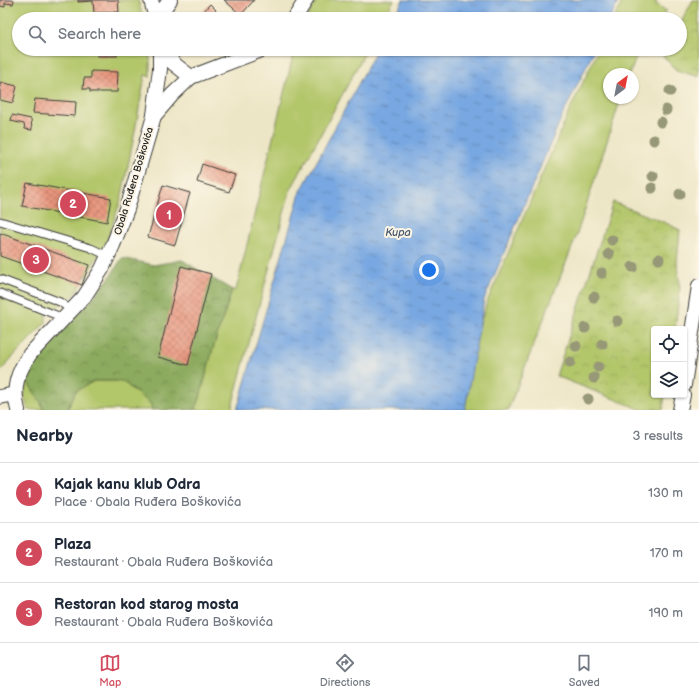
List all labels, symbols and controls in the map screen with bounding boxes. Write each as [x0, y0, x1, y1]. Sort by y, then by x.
search box [12, 12, 687, 56]
icon: search [26, 23, 48, 45]
text: Search here [58, 25, 141, 44]
north arrow [603, 68, 639, 104]
street label: Obala Ruđera Boškovića [112, 125, 156, 236]
pin: 2 [60, 189, 86, 219]
pin: 1 [156, 200, 182, 230]
water label: Kupa [385, 226, 411, 239]
pin: 3 [23, 245, 49, 275]
your location [419, 260, 439, 280]
map controls [651, 326, 687, 398]
button: locate [651, 326, 687, 362]
button: layers [651, 362, 687, 398]
text: Nearby [16, 426, 73, 446]
text: 3 results [632, 428, 683, 444]
text: Kajak kanu klub Odra [54, 475, 201, 494]
text: 1 [26, 485, 32, 501]
text: 130 m [648, 485, 683, 501]
text: Place · Obala Ruđera Boškovića [54, 494, 241, 510]
text: Plaza [54, 535, 91, 554]
text: 2 [25, 545, 33, 561]
text: 170 m [650, 545, 683, 561]
text: Restaurant · Obala Ruđera Boškovića [54, 554, 273, 570]
text: Restoran kod starog mosta [54, 595, 239, 614]
text: 3 [25, 605, 33, 621]
text: 190 m [649, 605, 683, 621]
text: Restaurant · Obala Ruđera Boškovića [54, 614, 273, 630]
tab: Map [99, 652, 121, 689]
tab: Directions [320, 652, 370, 689]
tab: Saved [569, 652, 600, 689]

